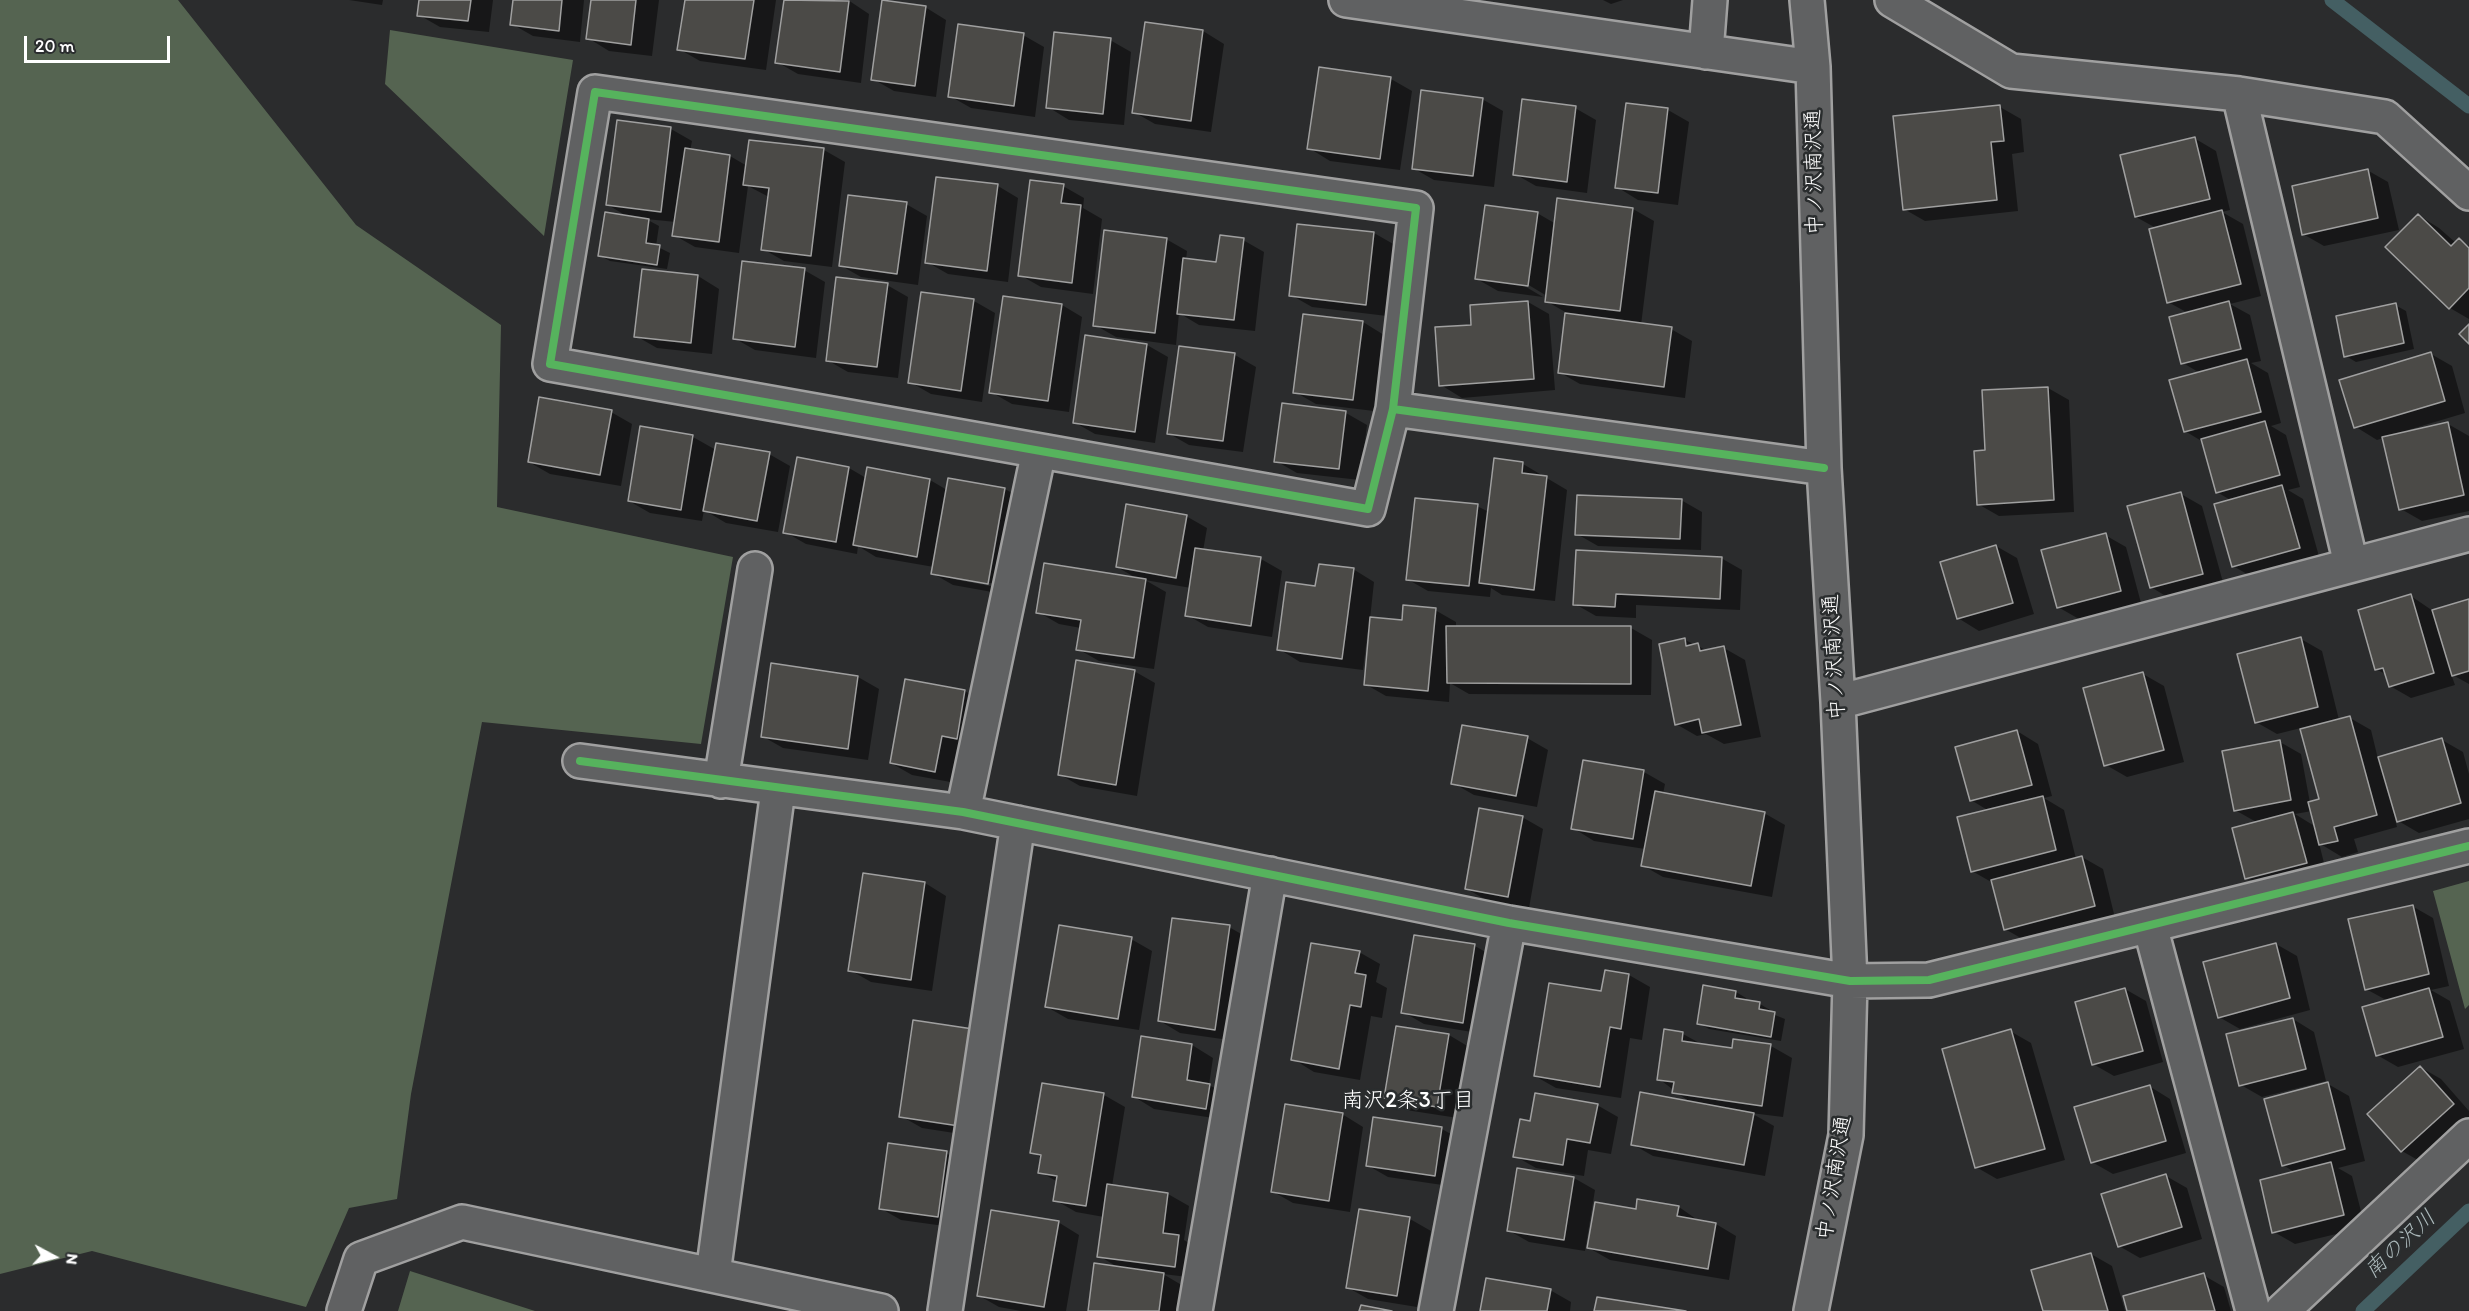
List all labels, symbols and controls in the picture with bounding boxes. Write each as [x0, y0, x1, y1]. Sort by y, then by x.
scale bar [27, 24, 172, 62]
text: 20 m [35, 35, 75, 57]
street label: 中ノ沢南沢通 [1801, 109, 1829, 235]
street label: 中ノ沢南沢通 [1819, 593, 1851, 721]
district label: 南沢2条3丁目 [1341, 1088, 1475, 1114]
street label: 中ノ沢南沢通 [1813, 1114, 1857, 1242]
water label: 南の沢川 [2360, 1205, 2442, 1285]
north arrow [24, 1227, 84, 1287]
text: N [62, 1253, 82, 1266]

